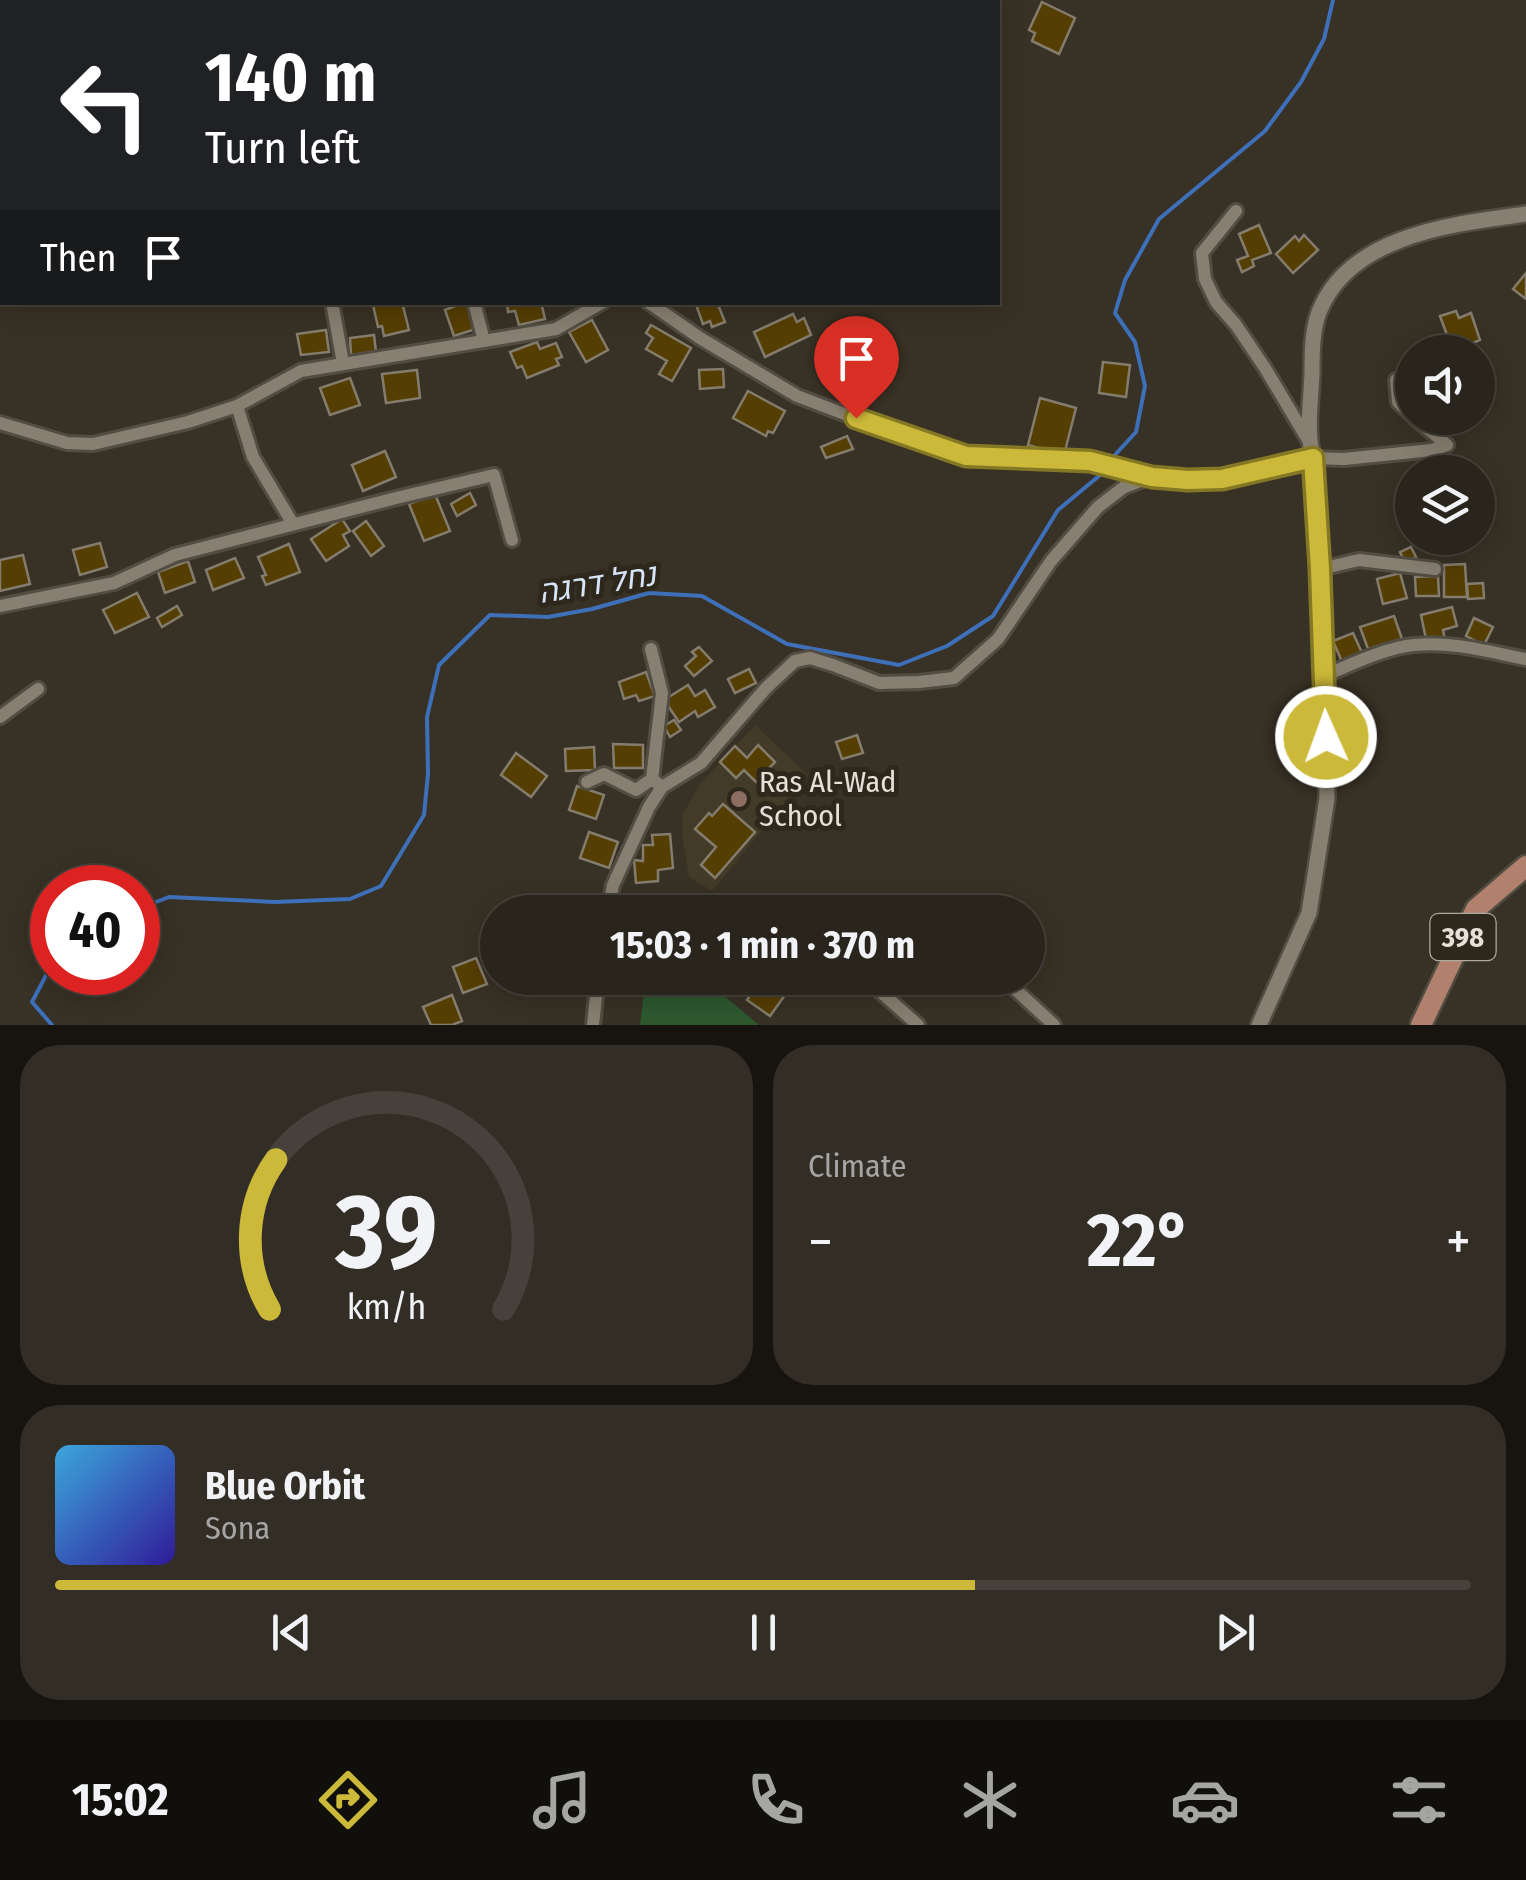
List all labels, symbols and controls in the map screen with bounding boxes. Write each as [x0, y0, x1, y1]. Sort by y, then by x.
text: 140 m [205, 36, 377, 120]
icon: left [40, 40, 170, 170]
text: Turn left [205, 121, 360, 175]
icon: arrive [136, 230, 191, 285]
text: Then [40, 235, 116, 281]
pin [814, 316, 899, 419]
icon: arrive [829, 331, 884, 386]
map controls [1395, 335, 1495, 555]
button: sound [1395, 335, 1495, 435]
button: layers [1395, 455, 1495, 555]
water label: נחל דרגה [536, 555, 661, 611]
position arrow [1274, 685, 1378, 789]
place label: Ras Al-Wad School [759, 764, 896, 834]
marker: Ras Al-Wad School [728, 788, 750, 810]
speed limit sign: 40 [30, 865, 160, 995]
road number: 398 [1430, 914, 1496, 960]
text: 15:03 · 1 min · 370 m [610, 922, 915, 968]
text: Climate [808, 1147, 907, 1185]
text: 39 [334, 1170, 438, 1295]
text: 22° [1087, 1196, 1192, 1286]
text: − [808, 1209, 833, 1275]
text: + [1446, 1209, 1471, 1275]
text: km/h [347, 1286, 426, 1328]
text: Blue Orbit [205, 1463, 365, 1509]
text: Sona [205, 1509, 270, 1547]
icon: previous [264, 1605, 319, 1660]
icon: pause [736, 1605, 791, 1660]
icon: next [1208, 1605, 1263, 1660]
icon: directions [313, 1765, 383, 1835]
icon: music [527, 1765, 597, 1835]
icon: phone [741, 1765, 811, 1835]
icon: climate [955, 1765, 1025, 1835]
icon: car [1170, 1765, 1240, 1835]
icon: filters [1384, 1765, 1454, 1835]
text: 15:02 [72, 1773, 169, 1827]

